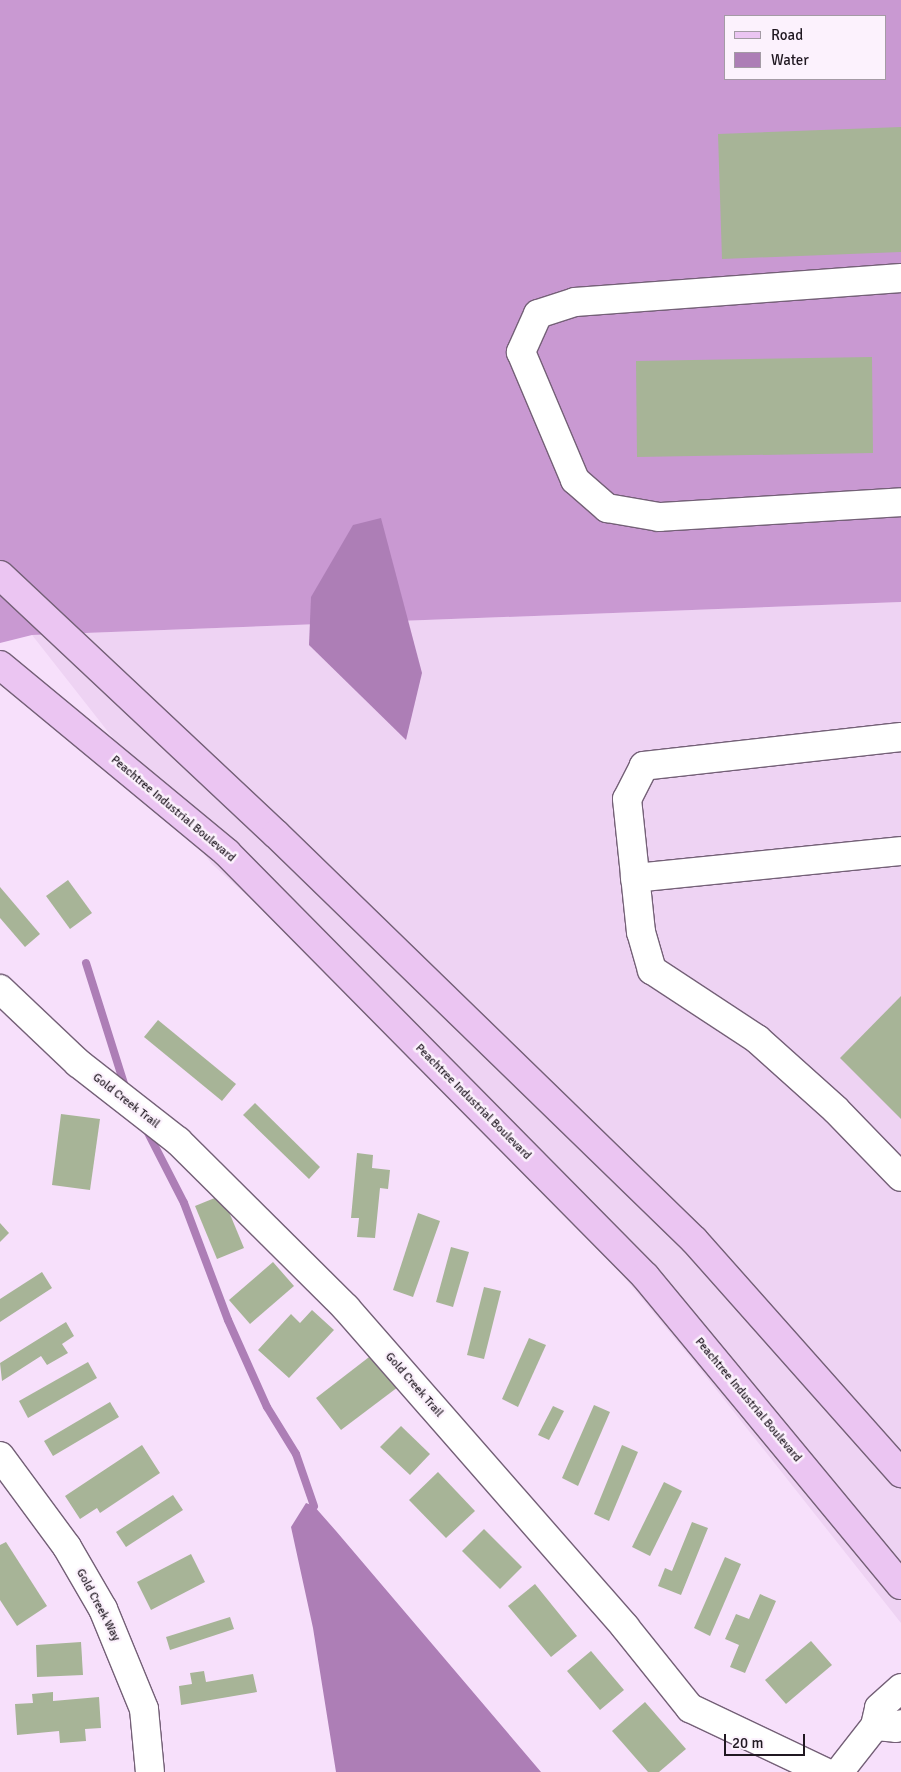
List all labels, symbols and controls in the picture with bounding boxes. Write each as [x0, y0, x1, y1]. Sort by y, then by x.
legend [724, 15, 886, 80]
text: Road [771, 26, 803, 44]
text: Water [771, 51, 809, 69]
street label: Peachtree Industrial Boulevard [108, 753, 238, 865]
street label: Peachtree Industrial Boulevard [412, 1041, 534, 1163]
street label: Gold Creek Trail [90, 1070, 162, 1132]
street label: Peachtree Industrial Boulevard [692, 1335, 804, 1465]
street label: Gold Creek Trail [382, 1350, 446, 1420]
street label: Gold Creek Way [73, 1566, 123, 1644]
scale bar [726, 1724, 807, 1756]
text: 20 m [732, 1734, 763, 1752]

